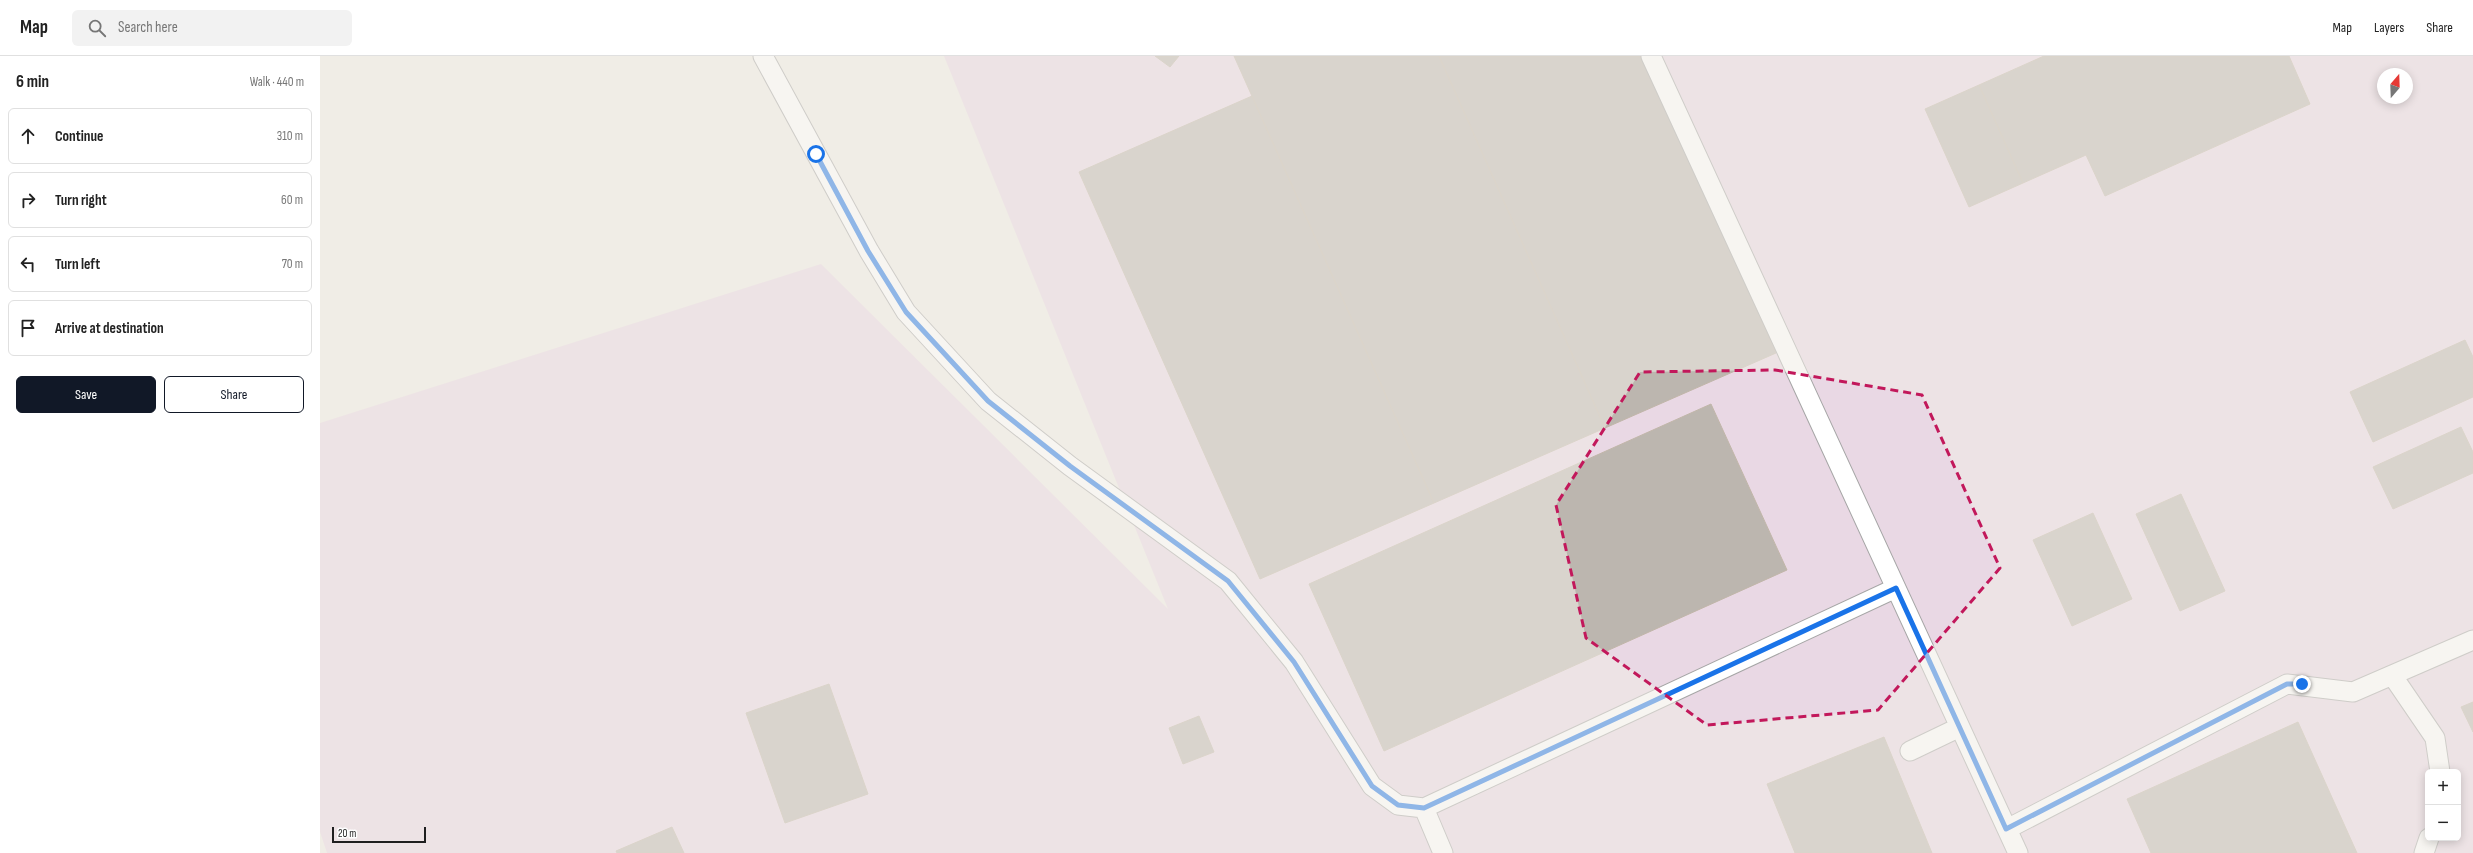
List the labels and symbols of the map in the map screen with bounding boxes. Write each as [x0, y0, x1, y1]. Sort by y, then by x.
north arrow [2377, 68, 2413, 104]
route start [807, 145, 825, 163]
route end [2293, 675, 2311, 693]
scale bar [332, 825, 426, 844]

